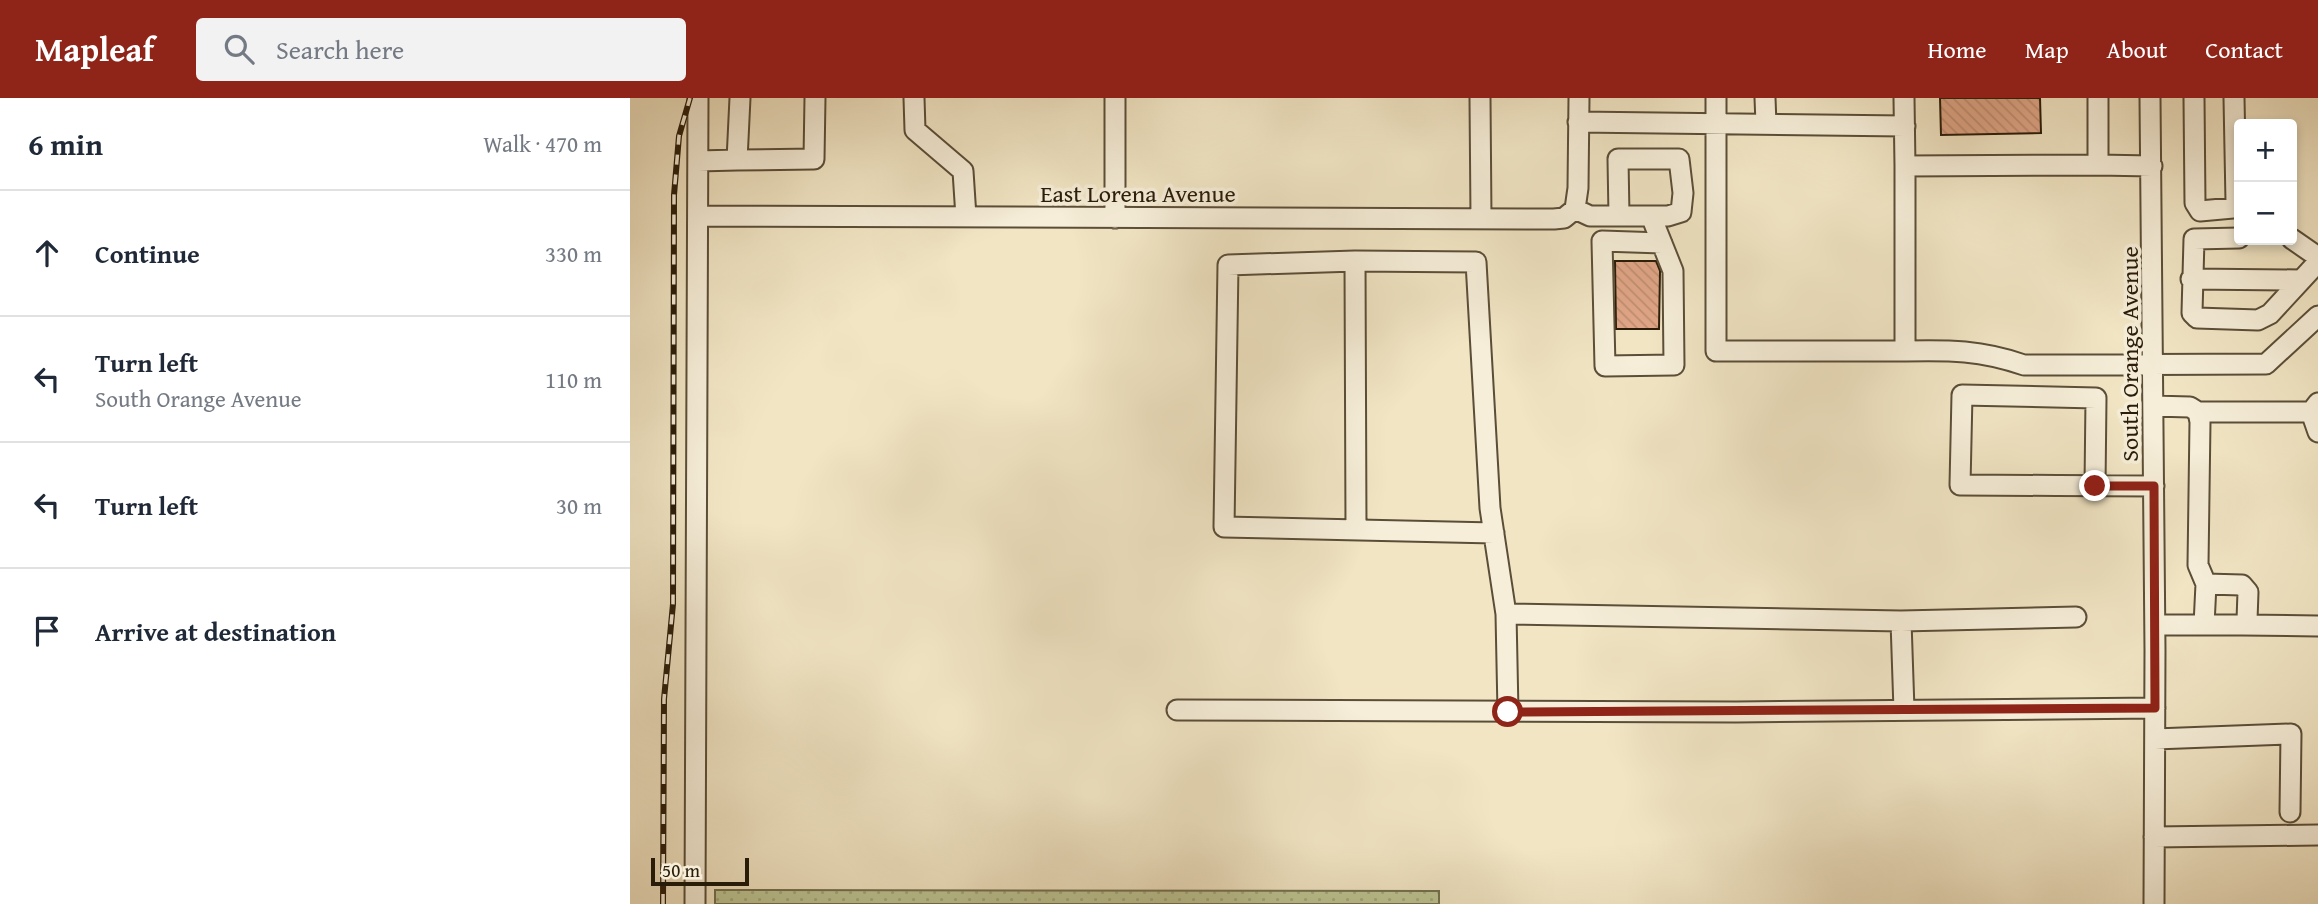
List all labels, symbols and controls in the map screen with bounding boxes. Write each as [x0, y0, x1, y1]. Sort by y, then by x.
search box [196, 18, 686, 81]
text: Mapleaf [35, 25, 154, 73]
icon: search [220, 30, 258, 68]
text: Search here [276, 30, 404, 69]
text: Home [1928, 32, 1987, 67]
text: Map [2025, 32, 2069, 67]
text: About [2107, 32, 2167, 67]
text: Contact [2205, 32, 2283, 67]
map controls [2234, 119, 2297, 245]
button: + [2234, 119, 2297, 182]
text: 6 min [28, 122, 103, 166]
text: Walk · 470 m [483, 127, 602, 160]
street label: East Lorena Avenue [1040, 176, 1236, 211]
button: − [2234, 182, 2297, 245]
icon: ahead [28, 234, 66, 272]
text: Continue [95, 234, 200, 273]
text: 330 m [545, 237, 602, 270]
street label: South Orange Avenue [2112, 246, 2147, 462]
text: Turn left [95, 343, 198, 382]
icon: left [28, 360, 66, 398]
text: 110 m [545, 363, 602, 396]
text: South Orange Avenue [95, 382, 302, 415]
route end [2079, 470, 2110, 501]
icon: left [28, 486, 66, 524]
text: Turn left [95, 486, 198, 525]
text: 30 m [556, 489, 602, 522]
icon: arrive [28, 612, 66, 650]
text: Arrive at destination [95, 612, 336, 651]
route start [1492, 696, 1523, 727]
scale bar [651, 855, 749, 887]
text: 50 m [662, 856, 700, 884]

